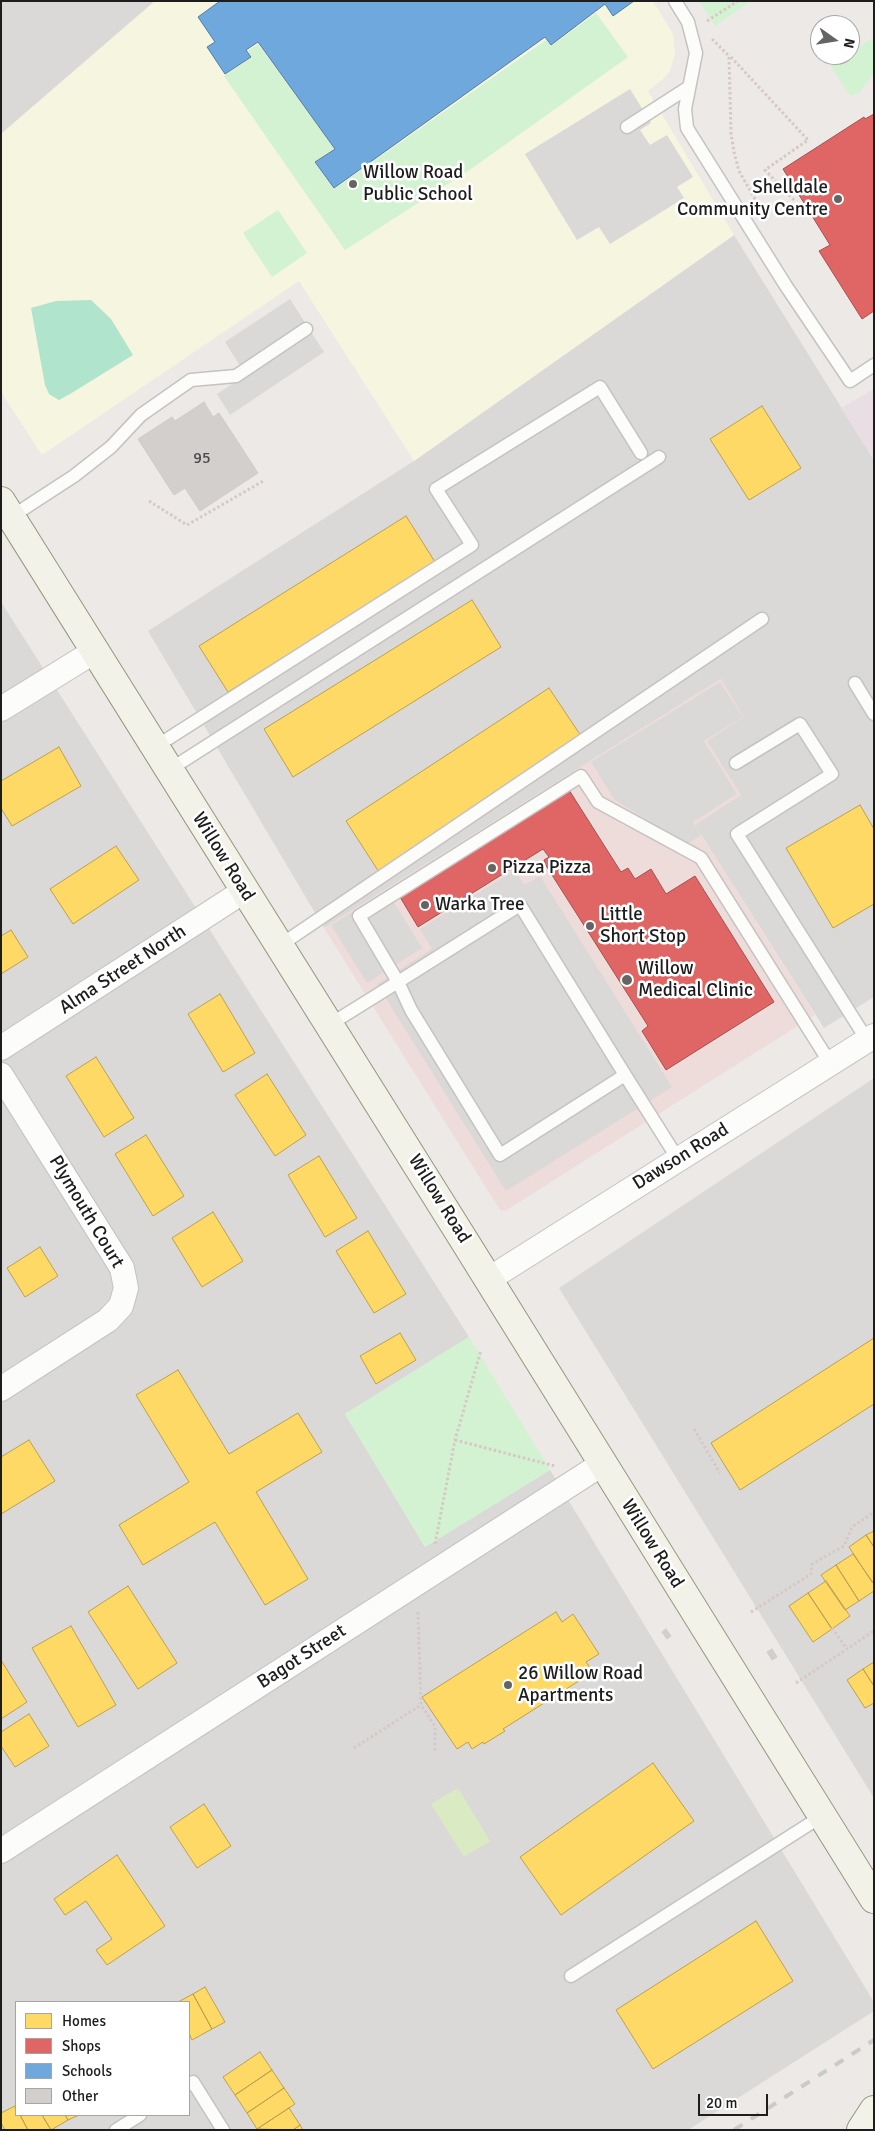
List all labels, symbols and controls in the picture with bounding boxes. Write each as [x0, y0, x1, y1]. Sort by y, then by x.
north arrow [810, 15, 860, 65]
text: N [840, 37, 859, 50]
place label: Willow Road Public School [363, 162, 473, 206]
place label: Shelldale Community Centre [677, 177, 828, 221]
marker: Willow Road Public School [347, 178, 359, 190]
marker: Shelldale Community Centre [832, 193, 844, 205]
house number: 95 [193, 449, 211, 469]
street label: Willow Road [187, 808, 259, 906]
place label: Pizza Pizza [502, 857, 591, 879]
marker: Pizza Pizza [486, 862, 498, 874]
place label: Warka Tree [435, 894, 525, 916]
marker: Warka Tree [419, 899, 431, 911]
place label: Little Short Stop [600, 904, 686, 948]
street label: Alma Street North [55, 920, 191, 1020]
marker: Little Short Stop [584, 920, 596, 932]
place label: Willow Medical Clinic [638, 958, 753, 1002]
marker: Willow Medical Clinic [620, 973, 634, 987]
street label: Dawson Road [629, 1119, 733, 1195]
street label: Willow Road [403, 1150, 475, 1248]
street label: Plymouth Court [43, 1152, 129, 1272]
street label: Willow Road [616, 1495, 688, 1593]
street label: Bagot Street [253, 1620, 351, 1694]
place label: 26 Willow Road Apartments [518, 1663, 643, 1707]
marker: 26 Willow Road Apartments [502, 1679, 514, 1691]
legend [15, 2001, 190, 2116]
text: Homes [62, 2012, 106, 2030]
text: Shops [62, 2037, 101, 2055]
text: Schools [62, 2062, 112, 2080]
scale bar [700, 2084, 770, 2116]
text: Other [62, 2087, 98, 2105]
text: 20 m [706, 2094, 737, 2112]

